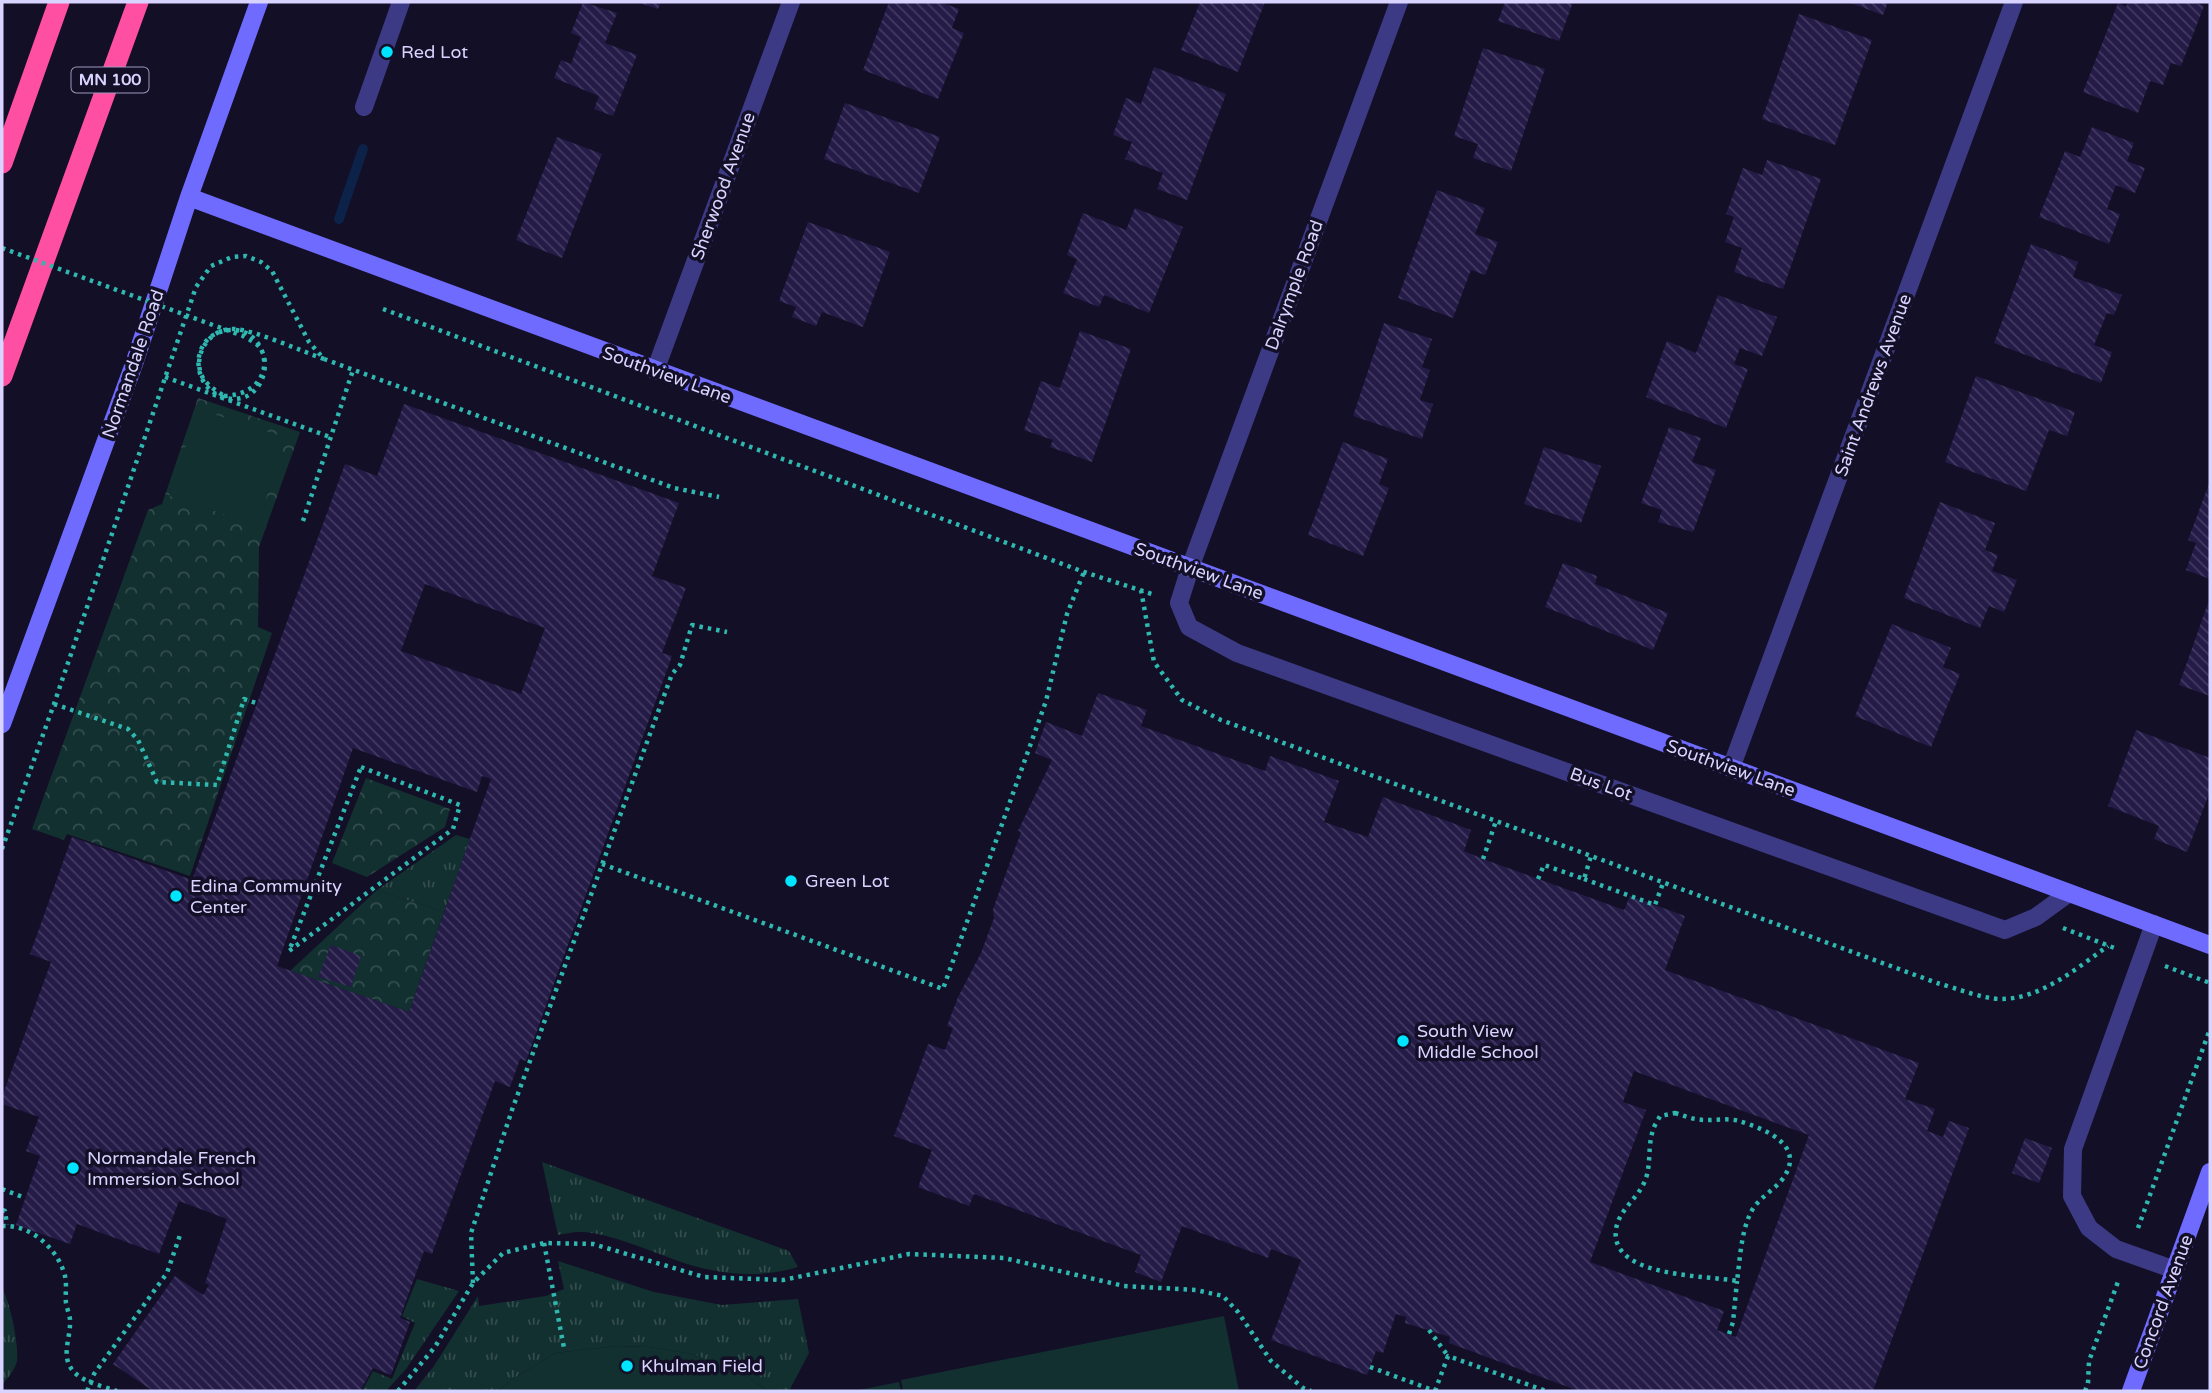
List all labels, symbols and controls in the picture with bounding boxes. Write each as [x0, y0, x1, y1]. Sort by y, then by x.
place label: Red Lot [401, 41, 468, 63]
marker: Red Lot [379, 44, 395, 60]
road number: MN 100 [72, 68, 148, 92]
street label: Sherwood Avenue [686, 109, 760, 263]
street label: Dalrymple Road [1260, 217, 1328, 353]
street label: Normandale Road [97, 287, 169, 441]
street label: Saint Andrews Avenue [1830, 291, 1916, 479]
street label: Southview Lane [600, 342, 734, 408]
street label: Southview Lane [1132, 538, 1266, 604]
street label: Southview Lane [1664, 735, 1798, 801]
street label: Bus Lot [1567, 763, 1635, 805]
place label: Green Lot [805, 870, 890, 892]
marker: Green Lot [783, 873, 799, 889]
place label: Edina Community Center [190, 875, 342, 918]
marker: Edina Community Center [168, 888, 184, 904]
place label: South View Middle School [1417, 1020, 1539, 1063]
marker: South View Middle School [1395, 1033, 1411, 1049]
place label: Normandale French Immersion School [87, 1147, 256, 1190]
marker: Normandale French Immersion School [65, 1160, 81, 1176]
street label: Concord Avenue [2128, 1232, 2198, 1372]
place label: Khulman Field [641, 1355, 763, 1377]
marker: Khulman Field [619, 1358, 635, 1374]

